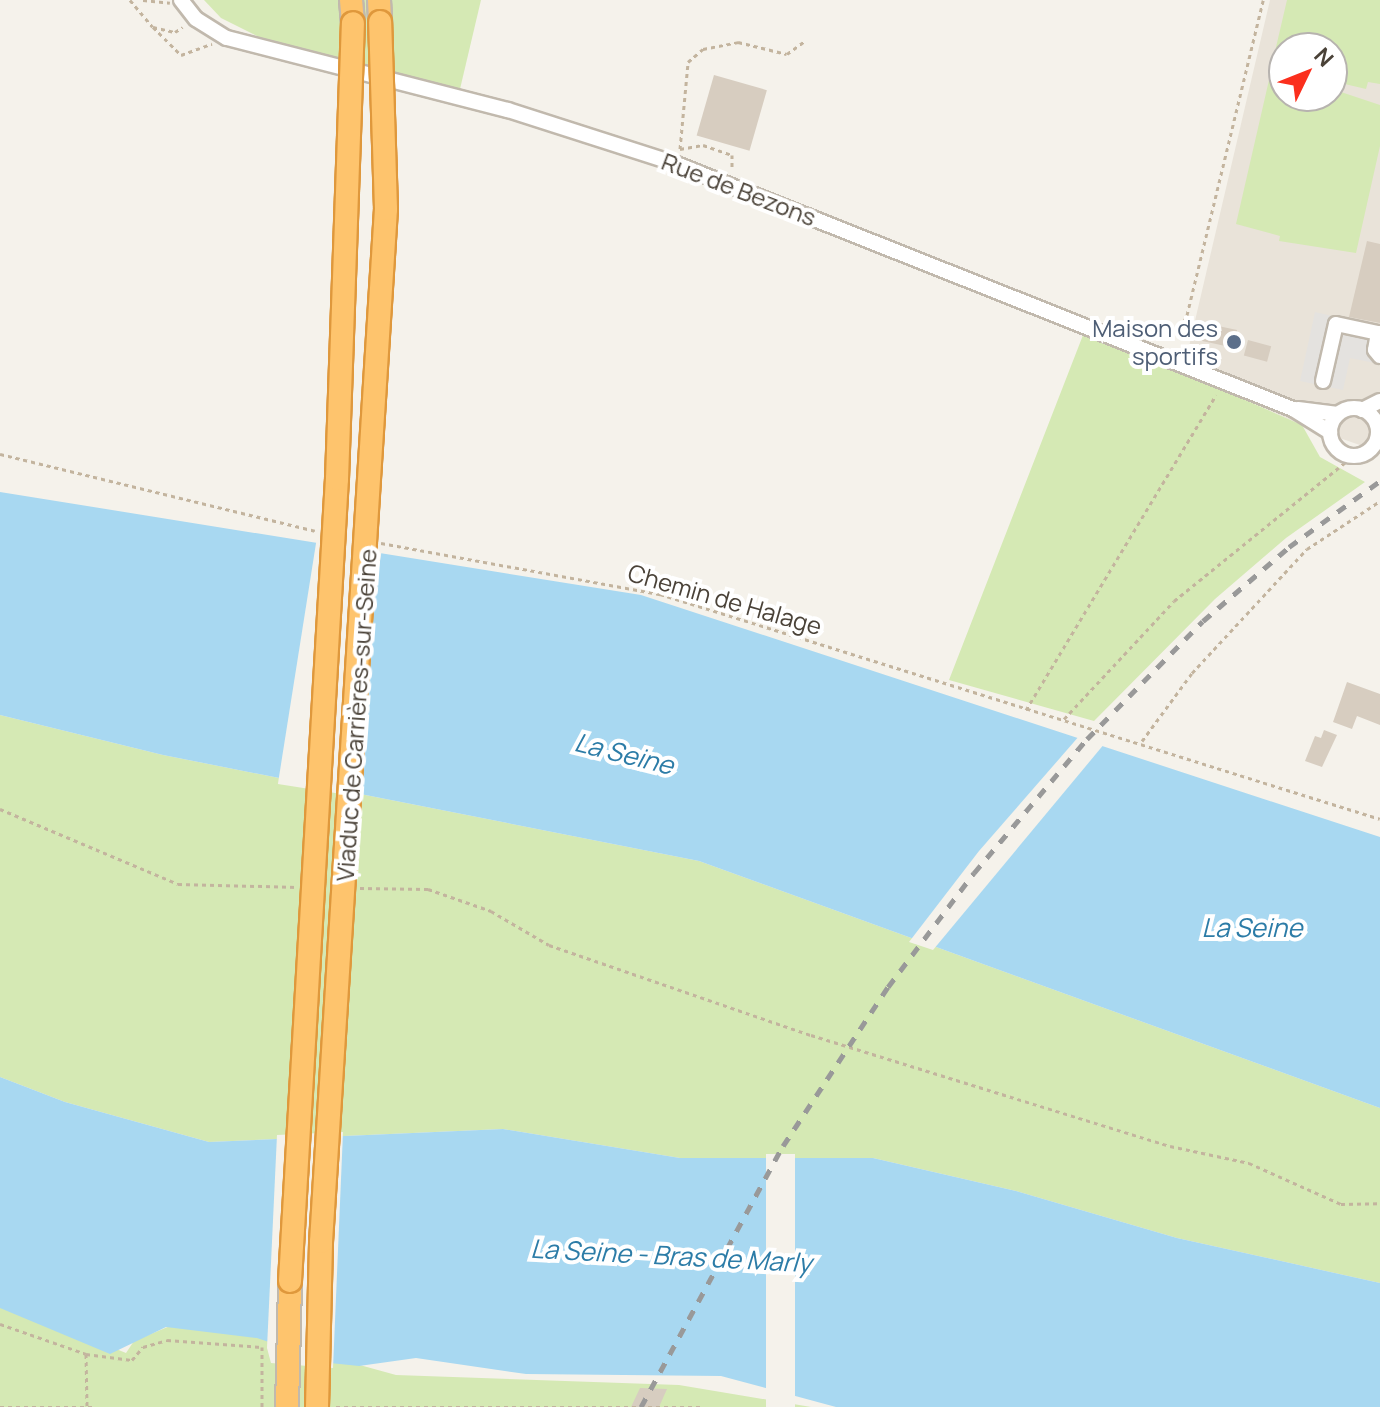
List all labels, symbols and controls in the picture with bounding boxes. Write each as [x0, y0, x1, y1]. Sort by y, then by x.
north arrow [1268, 32, 1348, 112]
text: N [1308, 41, 1340, 73]
street label: Rue de Bezons [658, 146, 820, 232]
place label: Maison des sportifs [1092, 314, 1218, 370]
marker: Maison des sportifs [1225, 333, 1243, 351]
street label: Viaduc de Carrières-sur-Seine [330, 548, 382, 882]
street label: Chemin de Halage [625, 558, 825, 640]
water label: La Seine [571, 727, 677, 781]
water label: La Seine [1202, 912, 1302, 944]
water label: La Seine - Bras de Marly [530, 1233, 812, 1279]

